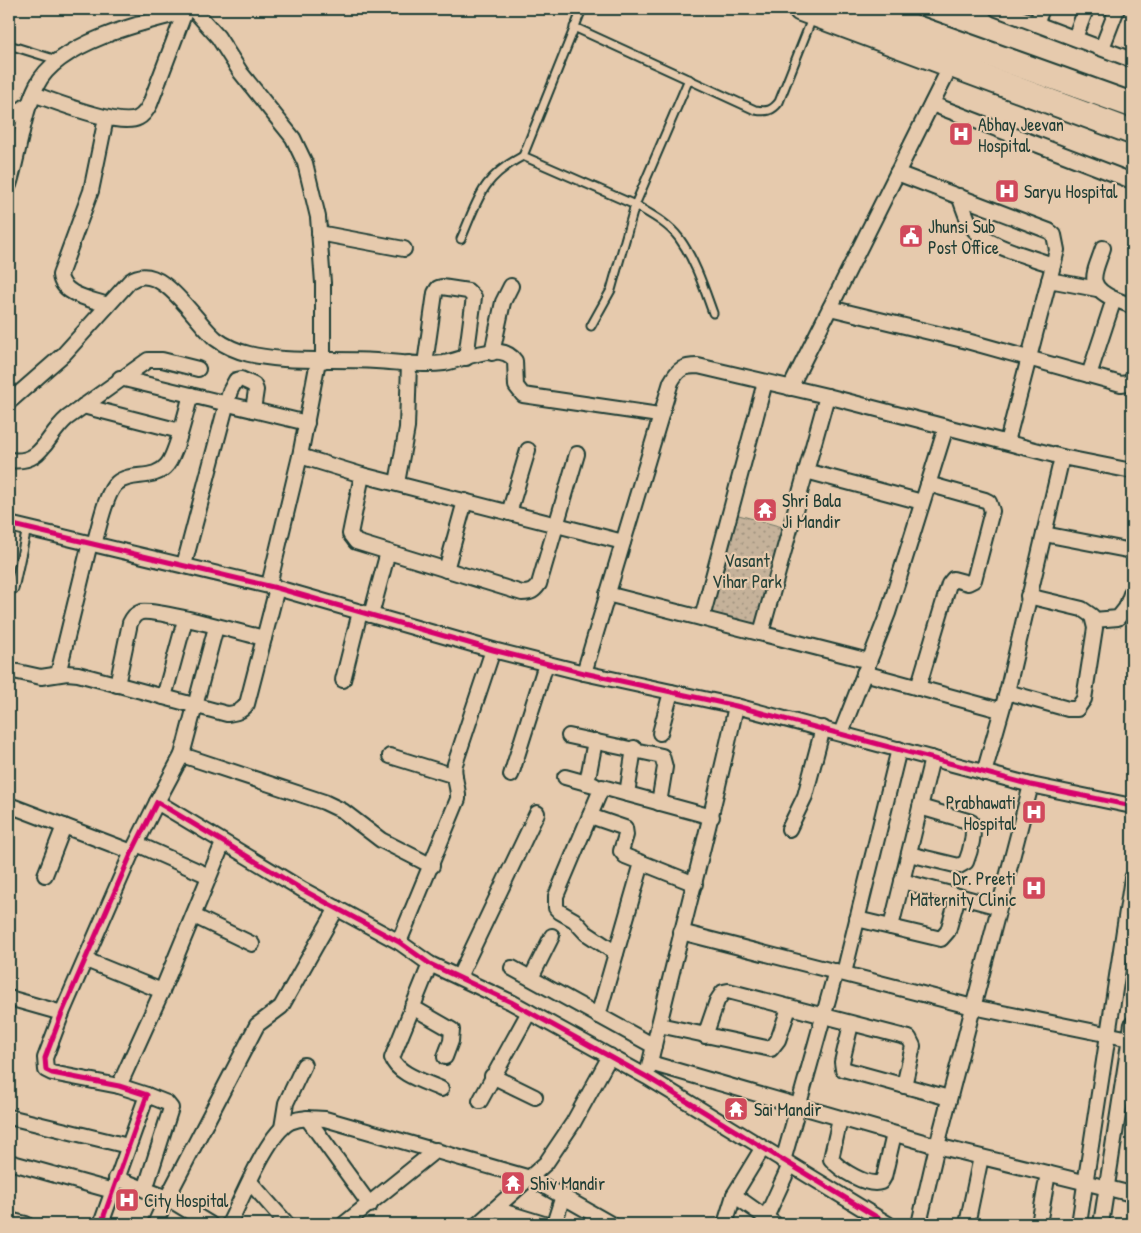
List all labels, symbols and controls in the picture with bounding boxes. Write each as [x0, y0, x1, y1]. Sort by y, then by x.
place label: Abhay Jeevan Hospital [978, 112, 1064, 158]
hospital icon: Abhay Jeevan Hospital [948, 121, 974, 147]
hospital icon: Saryu Hospital [994, 178, 1020, 204]
place label: Saryu Hospital [1024, 179, 1118, 204]
place label: Jhunsi Sub Post Office [928, 214, 999, 260]
public building icon: Jhunsi Sub Post Office [898, 223, 924, 249]
place label: Shri Bala Ji Mandir [782, 488, 841, 534]
temple icon: Shri Bala Ji Mandir [752, 497, 778, 523]
park label: Vasant Vihar Park [712, 548, 783, 594]
place label: Prabhawati Hospital [946, 790, 1016, 836]
hospital icon: Prabhawati Hospital [1021, 799, 1047, 825]
place label: Dr. Preeti Maternity Clinic [910, 866, 1016, 912]
hospital icon: Dr. Preeti Maternity Clinic [1021, 875, 1047, 901]
temple icon: Sai Mandir [723, 1096, 749, 1122]
place label: Sai Mandir [754, 1097, 821, 1122]
temple icon: Shiv Mandir [500, 1170, 526, 1196]
place label: Shiv Mandir [530, 1171, 605, 1196]
hospital icon: City Hospital [114, 1187, 140, 1213]
place label: City Hospital [144, 1188, 228, 1213]

